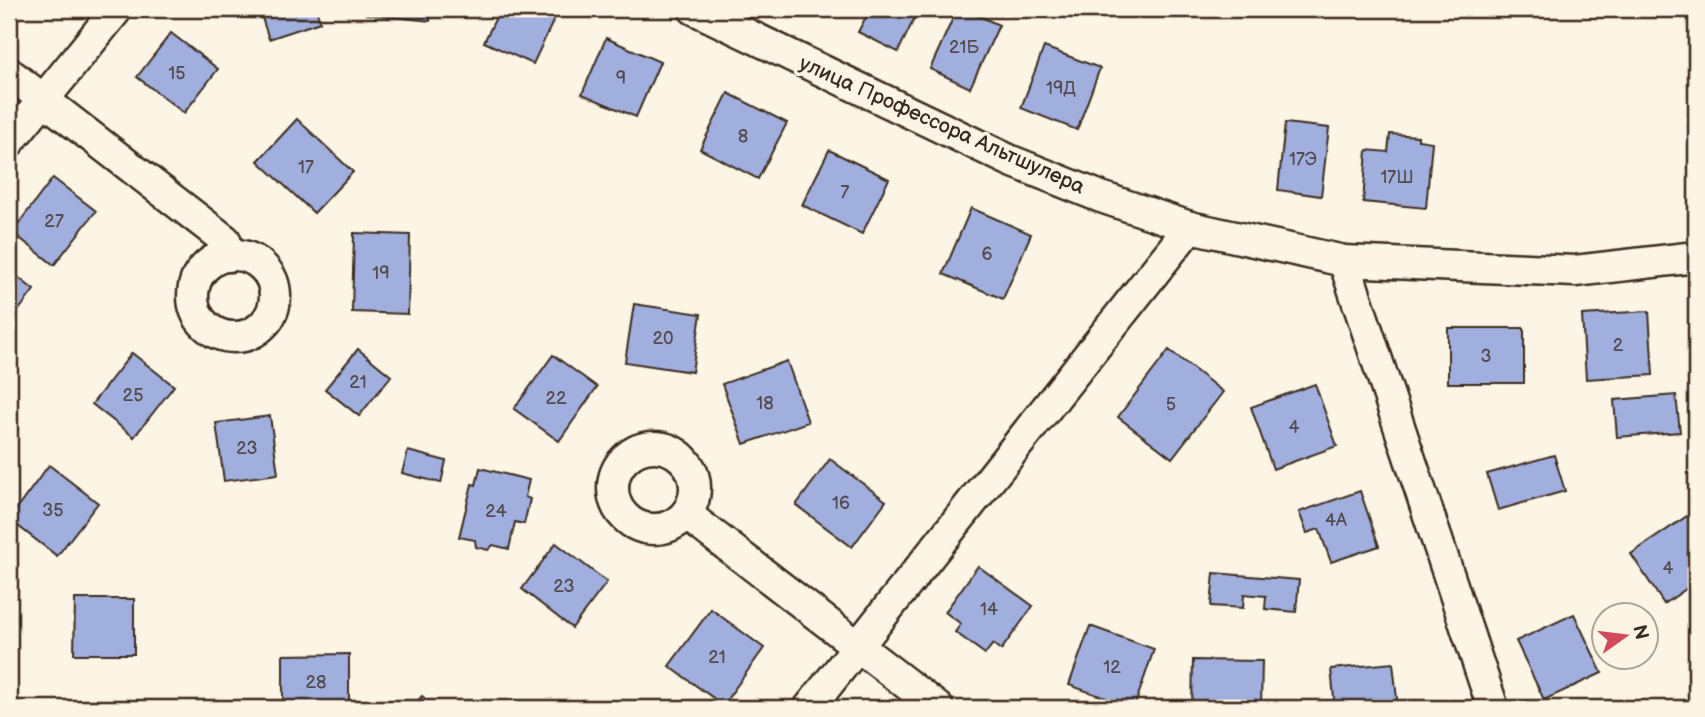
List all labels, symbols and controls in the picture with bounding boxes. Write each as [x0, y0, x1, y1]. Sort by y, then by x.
house number: 21Б [949, 37, 979, 58]
street label: улица Профессора Альтшулера [795, 51, 1089, 200]
house number: 15 [168, 63, 186, 84]
house number: 9 [616, 68, 626, 89]
house number: 19Д [1046, 78, 1076, 99]
house number: 8 [738, 126, 748, 147]
house number: 17Э [1289, 149, 1317, 170]
house number: 17 [298, 157, 314, 178]
house number: 17Ш [1380, 167, 1414, 188]
house number: 7 [841, 182, 850, 203]
house number: 27 [44, 211, 64, 232]
house number: 6 [982, 244, 993, 265]
house number: 19 [372, 263, 390, 284]
house number: 20 [652, 328, 674, 349]
house number: 2 [1613, 335, 1624, 356]
house number: 3 [1480, 346, 1492, 367]
house number: 21 [349, 372, 367, 393]
house number: 25 [123, 385, 143, 406]
house number: 22 [545, 388, 567, 409]
house number: 18 [756, 393, 774, 414]
house number: 5 [1166, 394, 1176, 415]
house number: 4 [1289, 417, 1300, 438]
house number: 23 [236, 438, 258, 459]
house number: 16 [832, 493, 850, 514]
house number: 35 [42, 500, 64, 521]
house number: 24 [485, 501, 507, 522]
house number: 4А [1325, 510, 1347, 531]
house number: 4 [1663, 558, 1674, 579]
house number: 23 [553, 576, 575, 597]
house number: 14 [980, 599, 998, 620]
north arrow [1590, 602, 1660, 672]
text: N [1627, 623, 1653, 642]
house number: 21 [708, 647, 726, 668]
house number: 12 [1103, 657, 1121, 678]
house number: 28 [305, 672, 327, 693]

